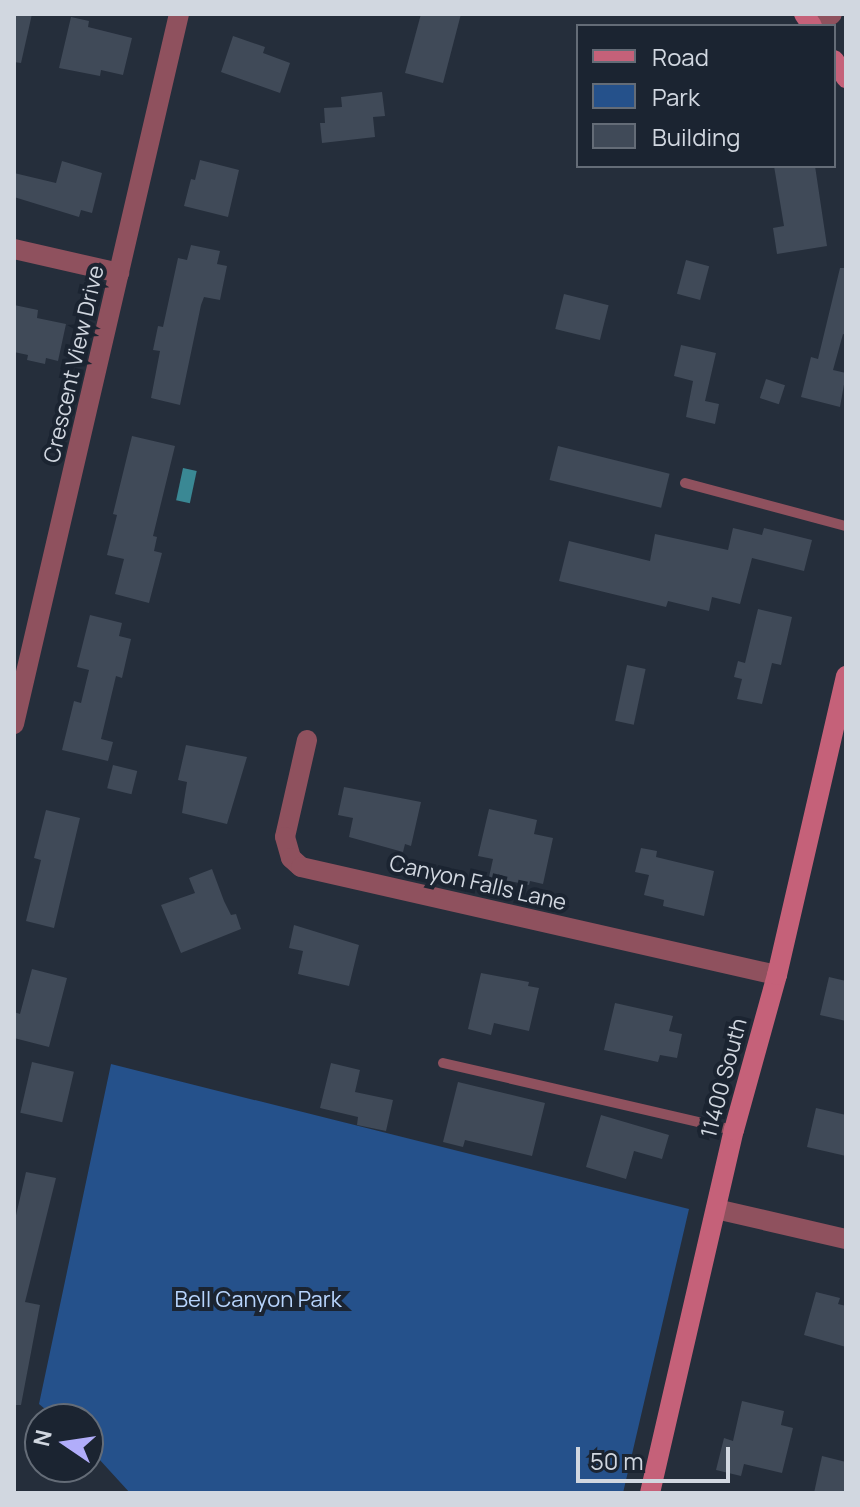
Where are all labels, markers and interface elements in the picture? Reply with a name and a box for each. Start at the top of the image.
legend [576,24,836,168]
text: Road [652,40,709,73]
text: Park [652,80,700,113]
text: Building [652,120,740,153]
street label: Crescent View Drive [38,263,110,465]
street label: Canyon Falls Lane [387,850,569,916]
street label: 11400 South [695,1015,753,1141]
park label: Bell Canyon Park [174,1287,342,1313]
north arrow [24,1403,104,1483]
text: N [26,1427,59,1449]
scale bar [580,1431,734,1481]
text: 50 m [590,1444,644,1477]

